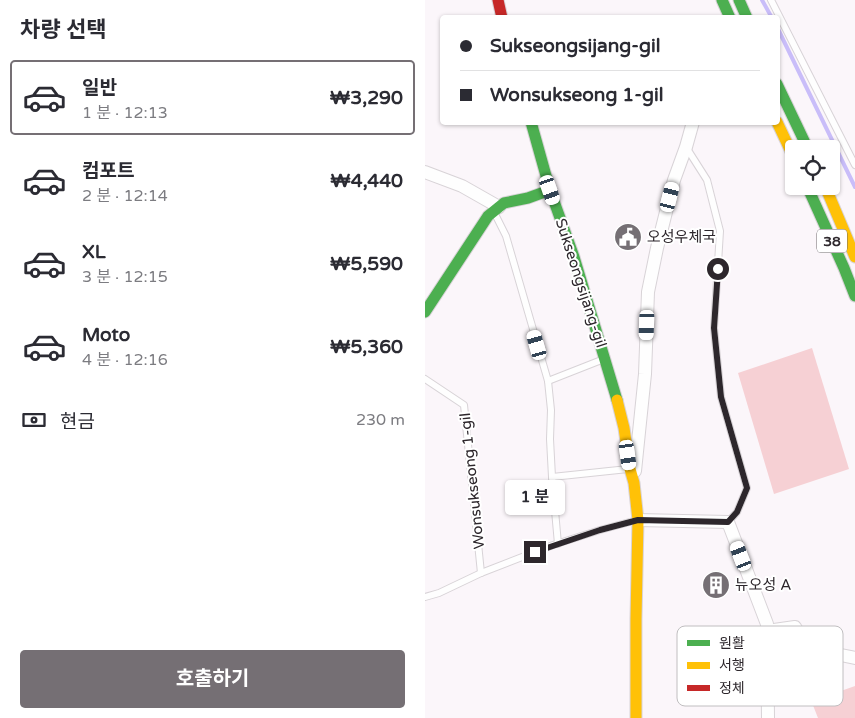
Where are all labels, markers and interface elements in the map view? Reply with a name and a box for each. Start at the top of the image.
text: 차량 선택 [20,17,107,43]
text: Sukseongsijang-gil [490,35,660,57]
icon: car [22,75,67,120]
text: 일반 [82,77,117,99]
text: Wonsukseong 1-gil [490,84,664,106]
text: ₩3,290 [330,87,403,109]
text: 1 분 · 12:13 [82,103,168,123]
map controls [785,140,840,195]
button: locate [785,140,840,195]
icon: car [22,158,67,203]
text: 컴포트 [82,160,134,182]
text: ₩4,440 [330,170,403,192]
car [538,173,561,207]
car [659,181,680,213]
text: 2 분 · 12:14 [82,186,168,206]
street label: Sukseongsijang-gil [552,216,610,350]
public building icon: 오성우체국 [613,222,643,252]
place label: 오성우체국 [647,228,716,246]
road number: 38 [817,230,847,252]
icon: car [22,241,67,286]
text: XL [82,241,106,263]
text: ₩5,590 [330,253,403,275]
route start [707,258,729,280]
text: 3 분 · 12:15 [82,267,168,287]
car [638,310,655,340]
icon: car [22,324,67,369]
text: Moto [82,324,130,346]
car [525,329,548,361]
text: ₩5,360 [330,336,403,358]
text: 4 분 · 12:16 [82,350,168,370]
icon: cash [20,406,48,434]
text: 230 m [356,410,405,430]
text: 현금 [60,411,95,433]
street label: Wonsukseong 1-gil [456,412,488,550]
car [618,439,637,471]
callout: 1 분 [505,480,565,514]
text: 1 분 [521,487,549,507]
car [728,539,753,573]
route end [524,541,546,563]
building icon: 뉴오성 A [701,570,731,600]
place label: 뉴오성 A [735,576,792,594]
legend [677,626,843,706]
text: 원활 [719,635,745,652]
button: 호출하기 [20,650,405,708]
text: 서행 [719,657,745,674]
text: 정체 [719,680,745,697]

